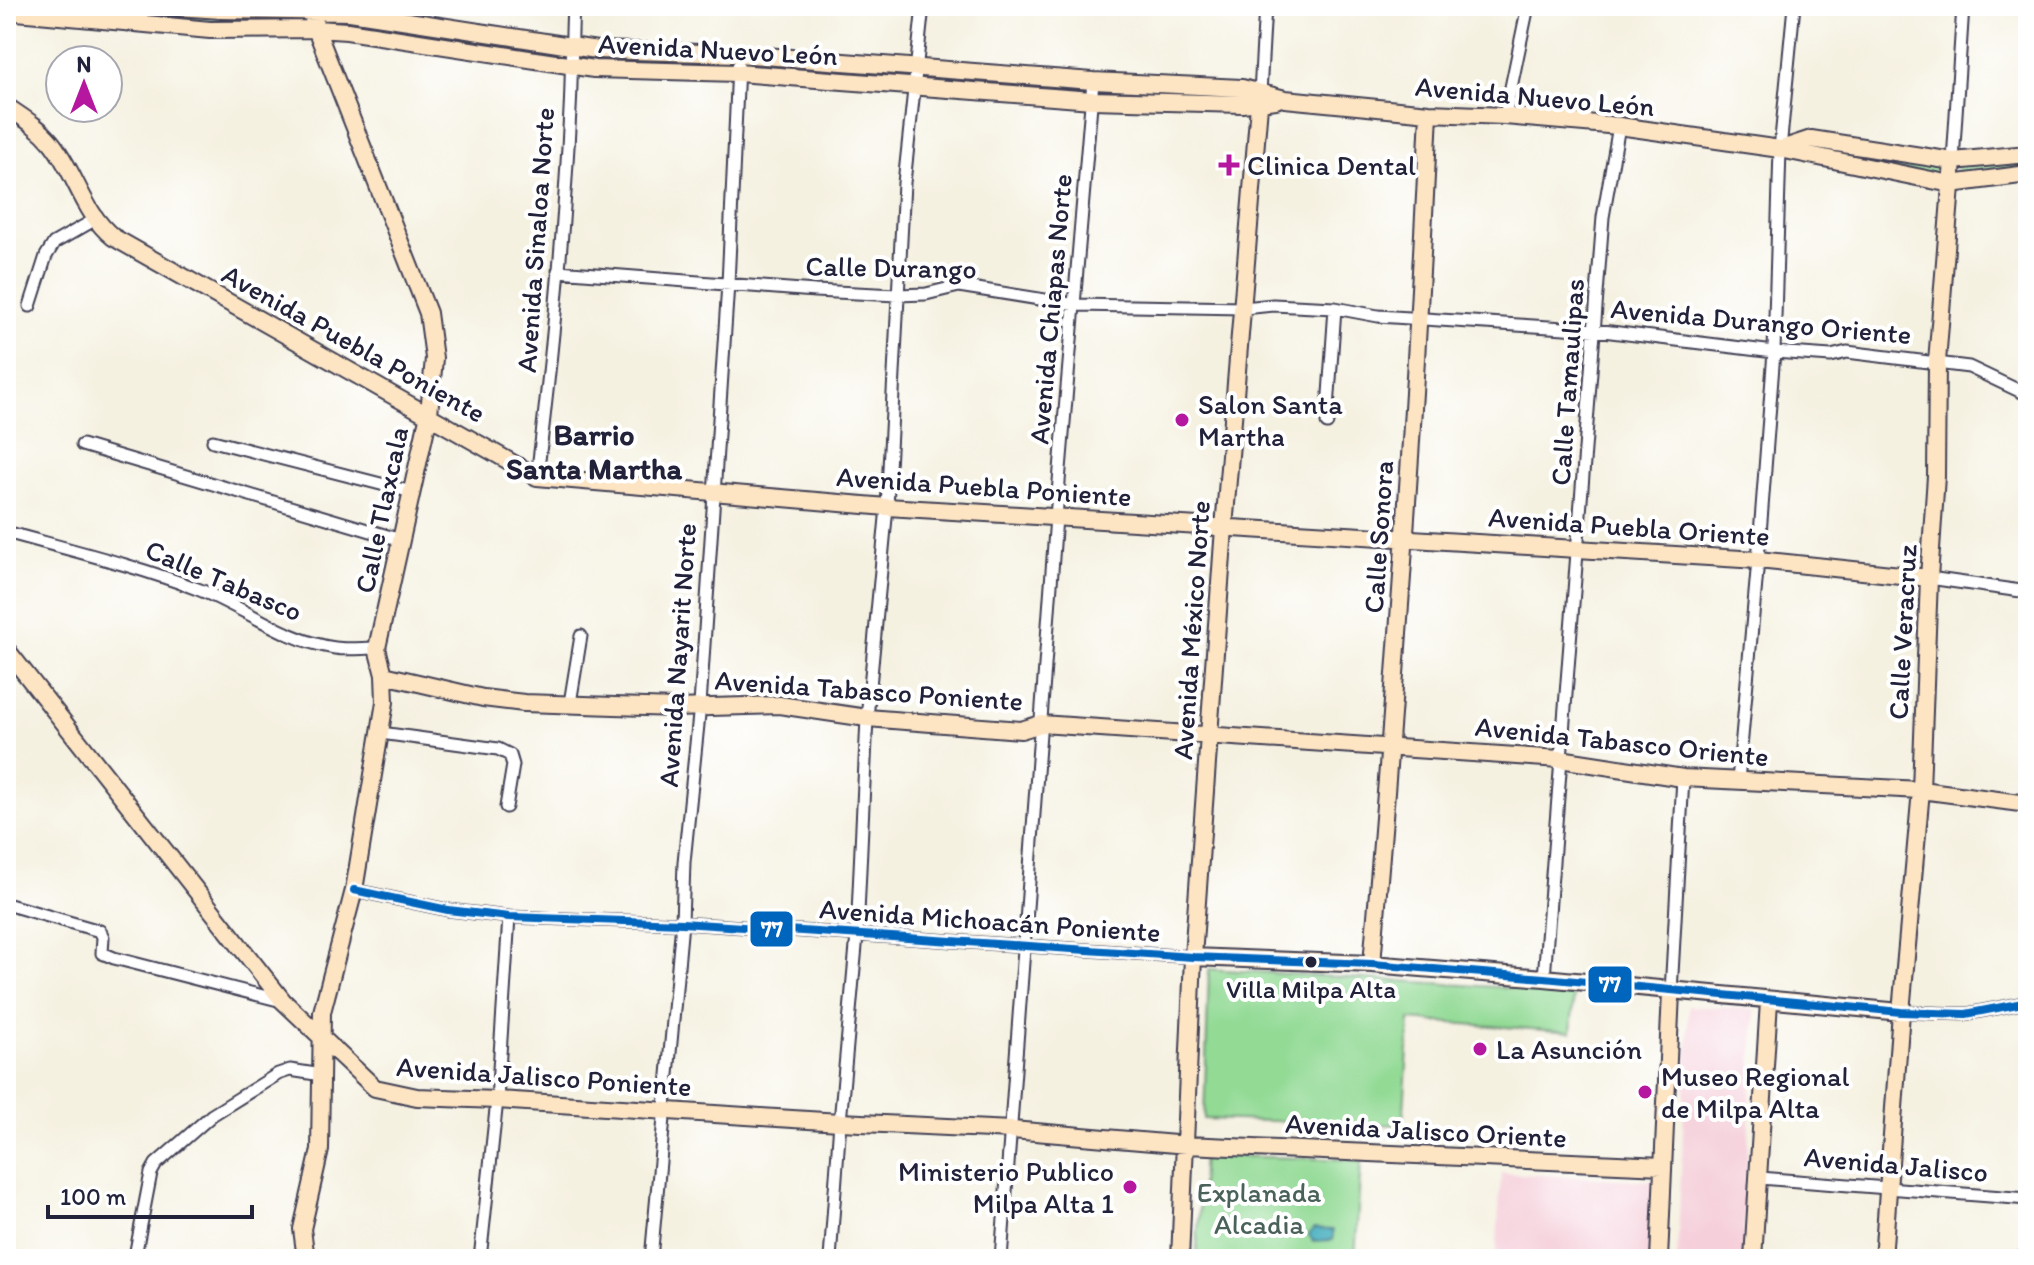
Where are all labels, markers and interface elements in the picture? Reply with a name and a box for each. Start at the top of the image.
street label: Avenida Nuevo León [597,26,839,72]
north arrow [44,44,124,124]
text: N [77,51,91,78]
street label: Avenida Nuevo León [1414,69,1656,123]
street label: Avenida Sinaloa Norte [509,106,561,374]
place label: Clinica Dental [1247,148,1416,182]
marker: Clinica Dental [1218,154,1240,176]
street label: Avenida Chiapas Norte [1021,172,1079,446]
street label: Calle Durango [805,249,977,285]
street label: Avenida Puebla Poniente [216,256,492,430]
street label: Calle Tamaulipas [1543,277,1591,487]
street label: Avenida Durango Oriente [1609,291,1913,351]
place label: Salon Santa Martha [1198,387,1343,453]
marker: Salon Santa Martha [1173,411,1191,429]
district label: Barrio Santa Martha [506,416,682,487]
street label: Calle Tlaxcala [347,424,415,596]
street label: Avenida Puebla Poniente [835,459,1133,513]
street label: Calle Sonora [1356,459,1400,615]
street label: Avenida México Norte [1165,499,1217,761]
street label: Avenida Puebla Oriente [1487,499,1771,553]
street label: Avenida Nayarit Norte [651,522,703,788]
street label: Calle Tabasco [141,532,307,628]
street label: Calle Veracruz [1880,543,1924,721]
street label: Avenida Tabasco Poniente [714,662,1024,718]
street label: Avenida Tabasco Oriente [1474,709,1770,773]
street label: Avenida Michoacán Poniente [818,891,1162,949]
line badge: 77 [749,910,794,948]
text: 77 [760,916,783,943]
marker: Villa Milpa Alta [1303,954,1319,970]
line badge: 77 [1587,965,1633,1004]
text: 77 [1598,971,1621,998]
place label: Villa Milpa Alta [1226,973,1396,1005]
place label: La Asunción [1496,1032,1642,1066]
marker: La Asunción [1471,1040,1489,1058]
street label: Avenida Jalisco Poniente [395,1049,693,1103]
place label: Museo Regional de Milpa Alta [1661,1059,1850,1125]
marker: Museo Regional de Milpa Alta [1636,1083,1654,1101]
street label: Avenida Jalisco Oriente [1284,1106,1568,1154]
street label: Avenida Jalisco [1803,1139,1989,1189]
place label: Ministerio Publico Milpa Alta 1 [898,1154,1114,1220]
scale bar [48,1169,252,1219]
park label: Explanada Alcadia [1197,1175,1322,1241]
marker: Ministerio Publico Milpa Alta 1 [1121,1178,1139,1196]
text: 100 m [60,1182,126,1211]

